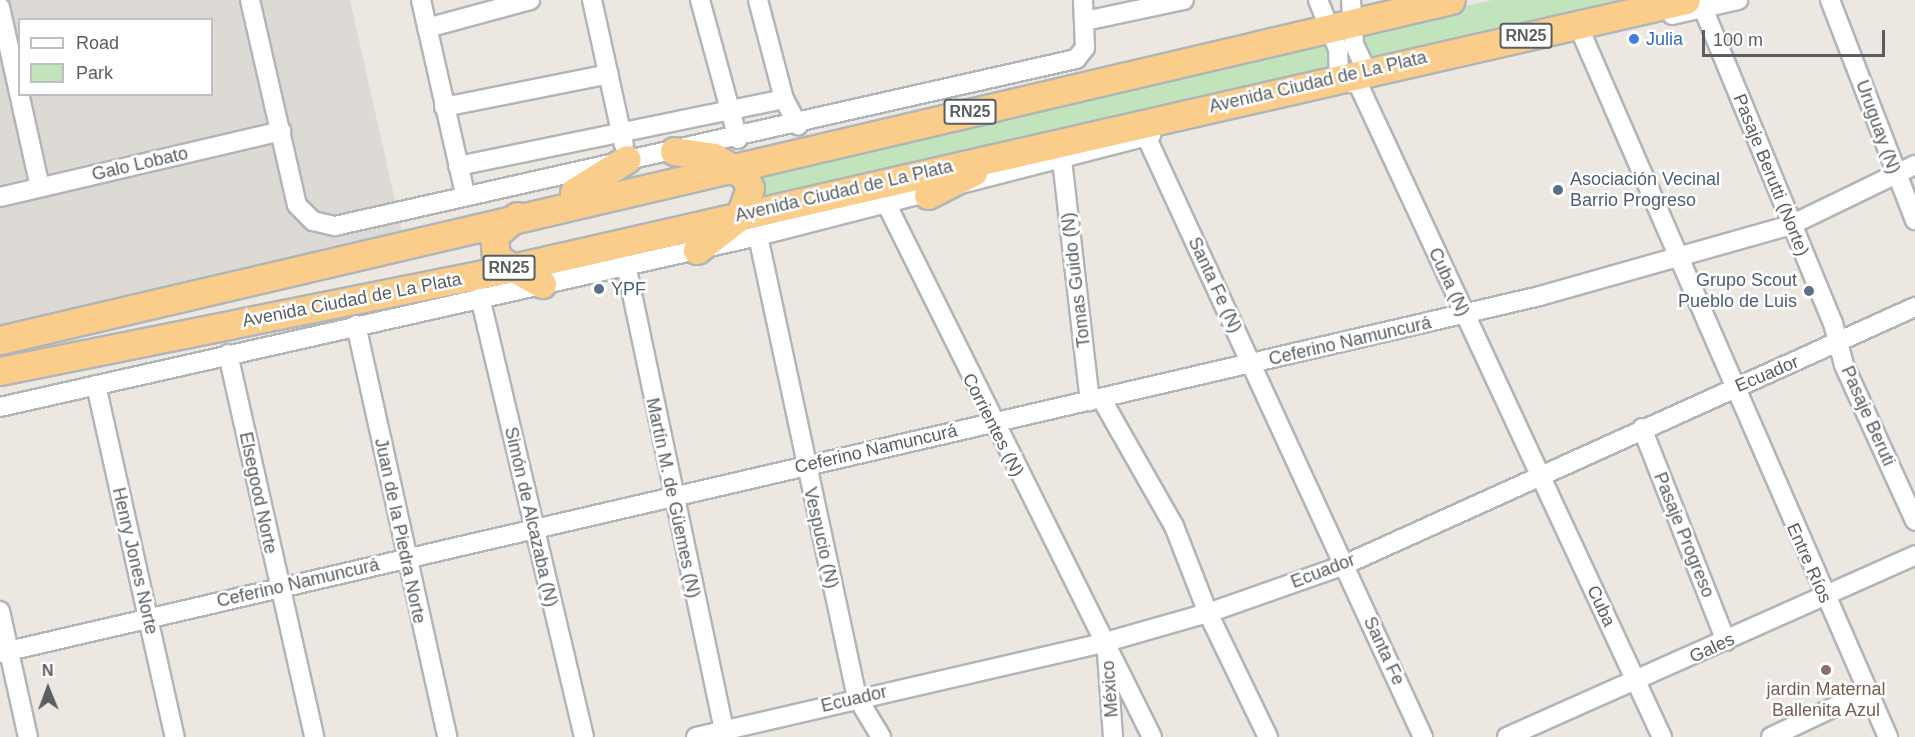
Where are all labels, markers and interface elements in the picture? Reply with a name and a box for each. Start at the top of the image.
legend [18,18,213,96]
scale bar [1705,18,1888,56]
road number: RN25 [1499,23,1553,49]
place label: Julia [1646,28,1683,50]
text: 100 m [1713,30,1763,50]
marker: Julia [1627,32,1641,46]
text: Road [76,33,119,53]
street label: Avenida Ciudad de La Plata [1207,46,1429,118]
text: Park [76,63,113,83]
street label: Uruguay (N) [1851,77,1905,177]
street label: Pasaje Berutti (Norte) [1729,91,1813,259]
road number: RN25 [943,99,997,125]
street label: Galo Lobato [90,142,190,186]
street label: Avenida Ciudad de La Plata [733,155,955,227]
place label: Asociación Vecinal Barrio Progreso [1570,169,1720,212]
marker: Asociación Vecinal Barrio Progreso [1551,183,1565,197]
street label: Tomas Guido (N) [1057,211,1095,349]
street label: Santa Fe (N) [1183,234,1247,336]
street label: Cuba (N) [1424,244,1474,320]
road number: RN25 [482,255,536,281]
street label: Avenida Ciudad de La Plata [241,268,463,332]
place label: Grupo Scout Pueblo de Luis [1678,270,1797,312]
place label: YPF [611,278,646,300]
marker: YPF [592,282,606,296]
marker: Grupo Scout Pueblo de Luis [1802,284,1816,298]
street label: Ceferino Namuncurá [1267,312,1433,370]
street label: Ecuador [1732,351,1802,397]
street label: Pasaje Beruti [1836,363,1900,469]
street label: Corrientes (N) [958,370,1028,480]
street label: Martín M. de Güemes (N) [641,396,705,600]
street label: Ceferino Namuncurá [793,420,959,478]
street label: Simón de Alcazaba (N) [500,424,562,610]
street label: Elsegood Norte [235,430,281,556]
street label: Juan de la Piedra Norte [370,436,430,626]
street label: Pasaje Progreso [1649,469,1719,601]
street label: Henry Jones Norte [108,485,162,637]
street label: Vespucio (N) [799,485,843,591]
street label: Entre Ríos [1782,520,1836,606]
street label: Ecuador [1288,549,1358,593]
street label: Ceferino Namuncurá [215,554,381,612]
street label: Cuba [1582,582,1620,630]
street label: Santa Fe [1359,613,1409,689]
street label: Gales [1686,628,1738,668]
north arrow [18,659,78,719]
street label: México [1097,660,1123,718]
text: N [42,662,54,679]
marker: jardin Maternal Ballenita Azul [1819,663,1833,677]
place label: jardin Maternal Ballenita Azul [1766,679,1886,722]
street label: Ecuador [819,681,889,717]

